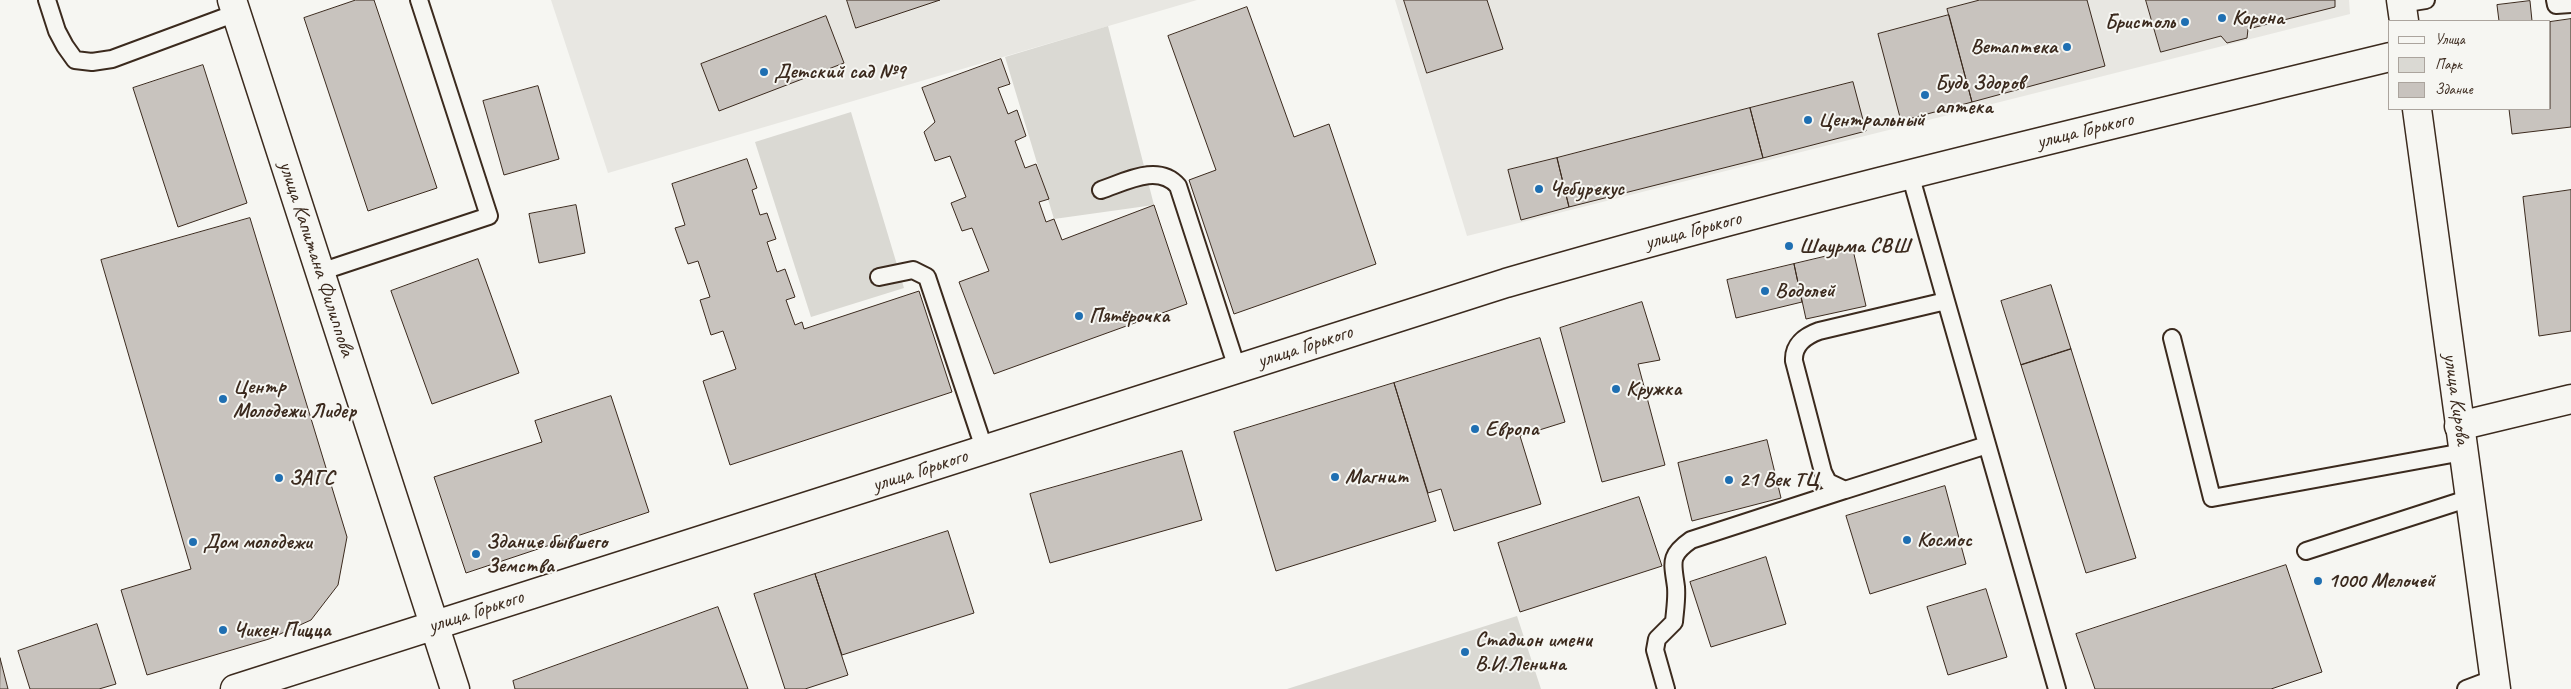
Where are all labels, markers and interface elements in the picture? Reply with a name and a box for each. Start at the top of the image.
place label: Корона [2232,5,2284,31]
place label: Бристоль [2105,9,2175,35]
marker: Корона [2216,12,2228,24]
marker: Бристоль [2179,16,2191,28]
legend [2388,20,2551,110]
text: Улица [2435,30,2465,49]
place label: Ветаптека [1971,34,2057,60]
marker: Ветаптека [2061,41,2073,53]
text: Парк [2435,55,2462,74]
place label: Детский сад №9 [774,59,905,85]
marker: Детский сад №9 [758,66,770,78]
place label: Будь Здоров аптека [1935,70,2025,120]
text: Здание [2435,80,2473,99]
marker: Будь Здоров аптека [1919,89,1931,101]
place label: Центральный [1818,107,1925,133]
street label: улица Горького [2034,107,2136,155]
marker: Центральный [1802,114,1814,126]
street label: улица Капитана Филиппова [272,158,360,360]
place label: Чебурекус [1549,176,1624,202]
marker: Чебурекус [1533,183,1545,195]
street label: улица Горького [1642,206,1744,256]
place label: Шаурма СВШ [1799,233,1910,259]
marker: Шаурма СВШ [1783,240,1795,252]
place label: Водолей [1775,278,1835,304]
marker: Водолей [1759,285,1771,297]
place label: Пятёрочка [1089,303,1169,329]
marker: Пятёрочка [1073,310,1085,322]
street label: улица Горького [1254,320,1356,374]
street label: улица Кирова [2437,351,2475,447]
place label: Центр Молодежи Лидер [233,374,356,424]
place label: Кружка [1626,376,1682,402]
marker: Кружка [1610,383,1622,395]
marker: Центр Молодежи Лидер [217,393,229,405]
place label: Европа [1485,416,1539,442]
marker: Европа [1469,423,1481,435]
street label: улица Горького [869,444,971,498]
place label: Магнит [1345,464,1408,490]
place label: ЗАГС [289,465,334,491]
place label: 21 Век ТЦ [1739,467,1819,493]
marker: Магнит [1329,471,1341,483]
marker: ЗАГС [273,472,285,484]
marker: 21 Век ТЦ [1723,474,1735,486]
place label: Космос [1917,527,1972,553]
place label: Дом молодежи [203,529,312,555]
place label: Здание бывшего Земства [486,529,607,579]
marker: Космос [1901,534,1913,546]
marker: Дом молодежи [187,536,199,548]
marker: Здание бывшего Земства [470,548,482,560]
place label: 1000 Мелочей [2328,568,2435,594]
marker: 1000 Мелочей [2312,575,2324,587]
street label: улица Горького [425,585,527,639]
place label: Чикен Пицца [233,617,331,643]
marker: Чикен Пицца [217,624,229,636]
place label: Стадион имени В.И.Ленина [1475,627,1592,677]
marker: Стадион имени В.И.Ленина [1459,646,1471,658]

